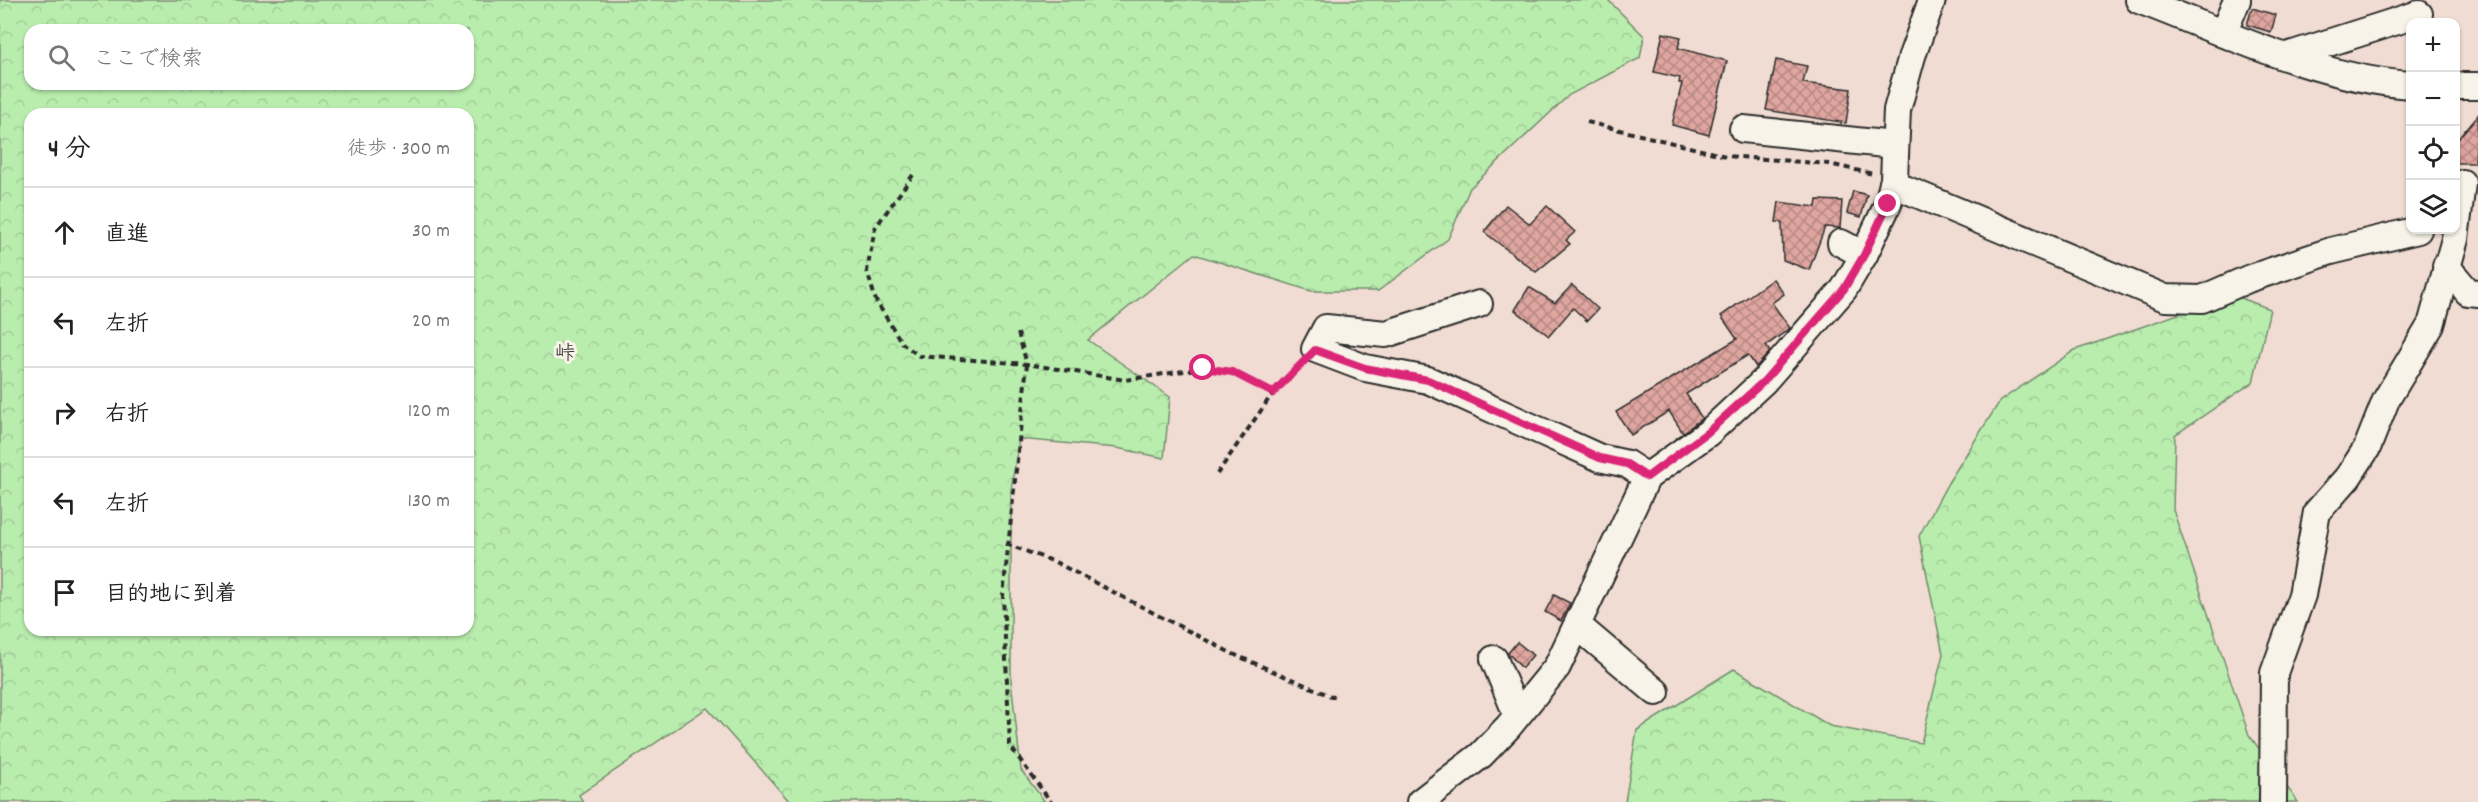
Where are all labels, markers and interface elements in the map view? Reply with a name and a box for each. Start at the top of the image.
map controls [2406,18,2460,234]
button: + [2406,18,2460,72]
search box [24,24,474,90]
icon: search [45,41,78,74]
text: ここで検索 [93,45,203,76]
button: − [2406,72,2460,126]
button: locate [2406,126,2460,180]
text: 4 分 [48,132,91,169]
text: 徒歩 · 300 m [347,136,450,164]
button: layers [2406,180,2460,234]
route end [1874,190,1900,216]
icon: ahead [48,216,81,249]
text: 30 m [412,218,450,246]
text: 直進 [105,220,149,251]
icon: left [48,306,81,339]
text: 20 m [412,308,450,336]
text: 左折 [105,310,149,341]
district label: 峠 [555,340,576,370]
route start [1189,354,1215,380]
icon: right [48,396,81,429]
text: 120 m [408,398,450,426]
text: 右折 [105,400,149,431]
icon: left [48,486,81,519]
text: 130 m [408,488,450,516]
text: 左折 [105,490,149,521]
icon: arrive [48,576,81,609]
text: 目的地に到着 [105,580,237,611]

